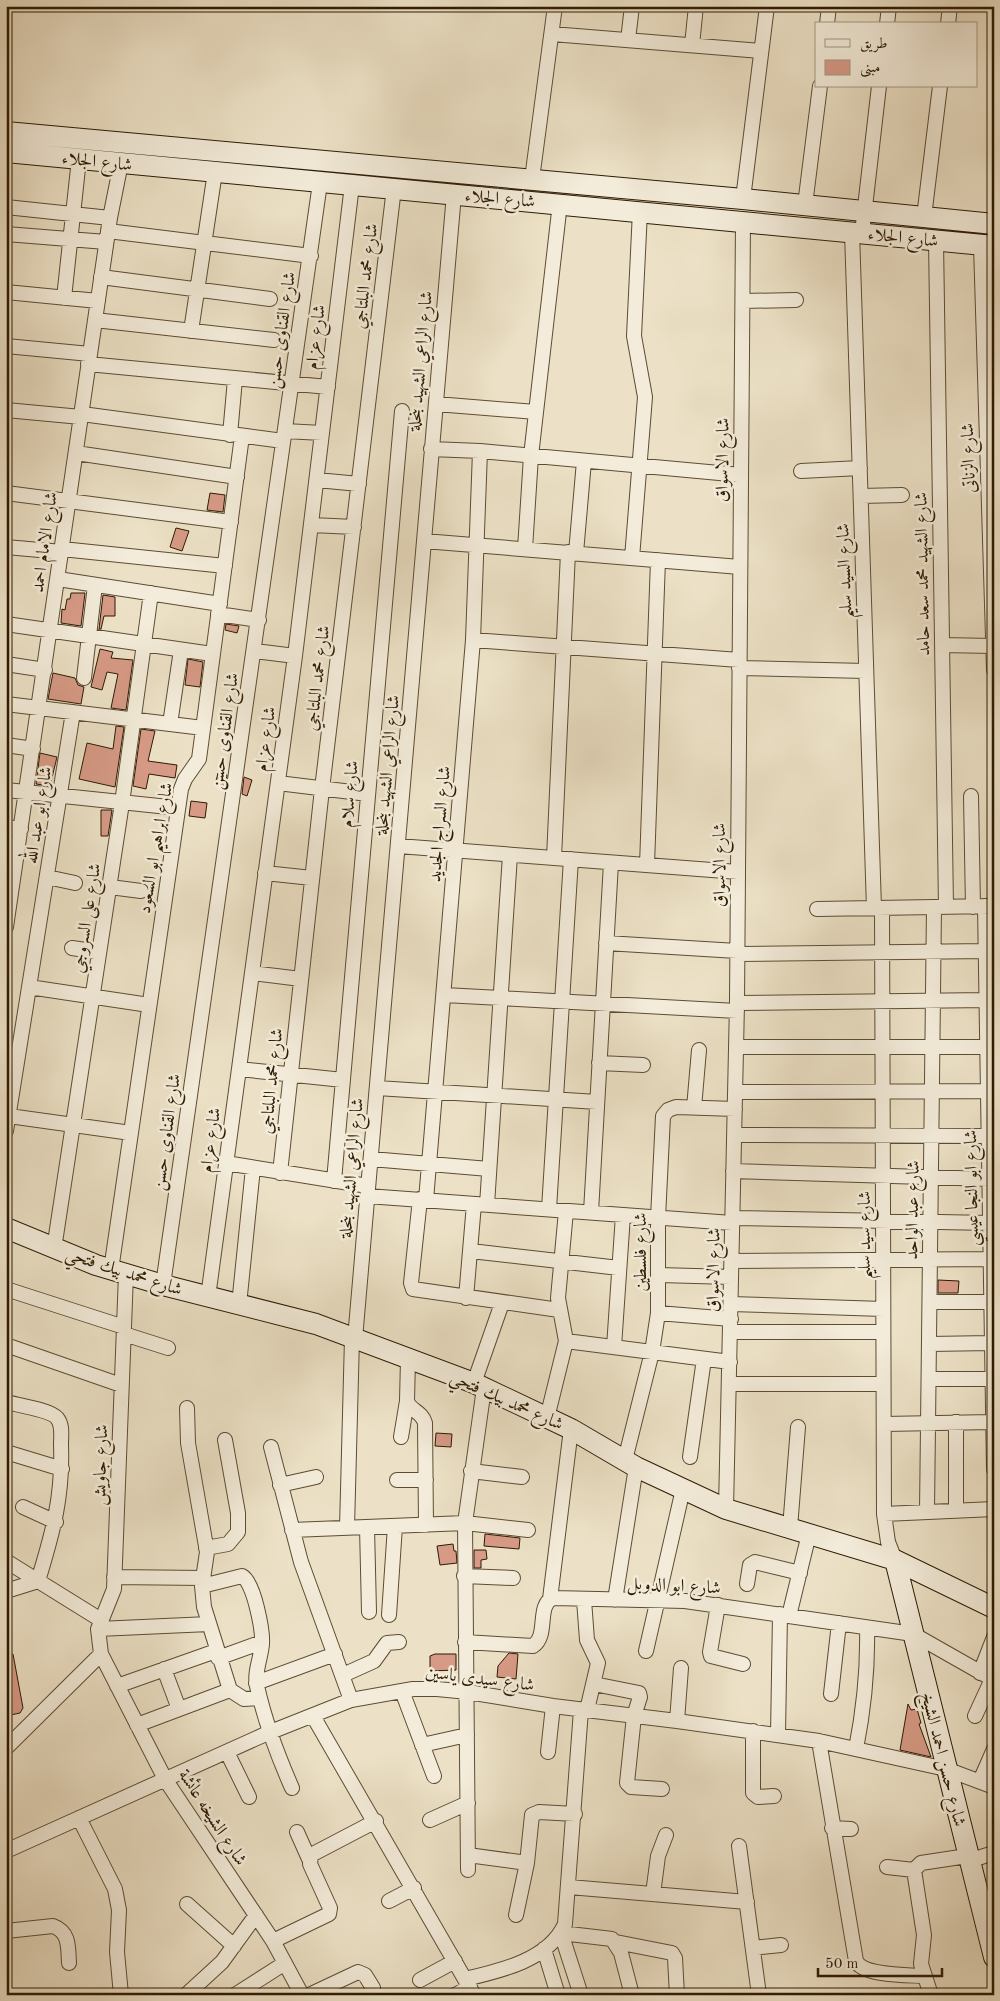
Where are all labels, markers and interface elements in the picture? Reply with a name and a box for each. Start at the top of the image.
legend [815,22,978,88]
text: طريق [860,37,887,53]
text: مبنى [860,61,880,78]
street label: شارع الجلاء [60,149,133,180]
street label: شارع الجلاء [463,187,536,216]
street label: شارع محمد البلتاجي [351,222,386,330]
street label: شارع الجلاء [866,225,939,256]
street label: شارع القناوى حسن [265,271,304,390]
street label: شارع الراعي الشهيد بنحلة [406,290,441,433]
street label: شارع عزام [303,304,335,371]
street label: شارع الاسواق [713,418,738,502]
street label: شارع الزناتى [959,422,984,493]
street label: شارع الامام احمد [29,491,67,595]
street label: شارع الشهيد محمد سعد حامد [913,492,938,656]
street label: شارع السيد سليم [834,523,864,619]
street label: شارع محمد البلتاجي [303,624,338,732]
street label: شارع القناوى حسن [208,672,247,791]
street label: شارع الراعي الشهيد بنحلة [373,694,408,837]
street label: شارع عزام [253,705,285,774]
street label: شارع سلام [338,760,368,829]
street label: شارع ابو عبد الله [16,764,61,866]
street label: شارع السراج الجديد [426,765,460,883]
street label: شارع ابراهيم ابو السعود [136,781,184,916]
street label: شارع الاسواق [711,823,734,907]
street label: شارع على السروجي [69,862,109,975]
street label: شارع محمد البلتاجي [257,1027,291,1135]
street label: شارع القناوى حسن [150,1073,189,1192]
street label: شارع الراعي الشهيد بنحلة [337,1097,372,1240]
street label: شارع عزام [198,1106,230,1175]
street label: شارع ابو النجا عيسي [962,1129,989,1246]
street label: شارع عبد الواحد [903,1160,928,1260]
street label: شارع سيد سليم [856,1191,882,1279]
street label: شارع فلسطين [632,1213,655,1291]
street label: شارع الاسواق [704,1228,729,1312]
street label: شارع محمد بيك فتحي [61,1245,184,1306]
street label: شارع محمد بيك فتحي [445,1368,566,1440]
street label: شارع جاويش [91,1424,116,1506]
street label: شارع ابو الدوبل [626,1575,721,1602]
street label: شارع سيدى ياسين [424,1663,535,1700]
street label: شارع حسن احمد الشيخ [912,1690,968,1830]
street label: شارع الشيخه عائشة [170,1765,251,1871]
scale bar [818,1946,941,1978]
text: 50 m [825,1957,859,1972]

